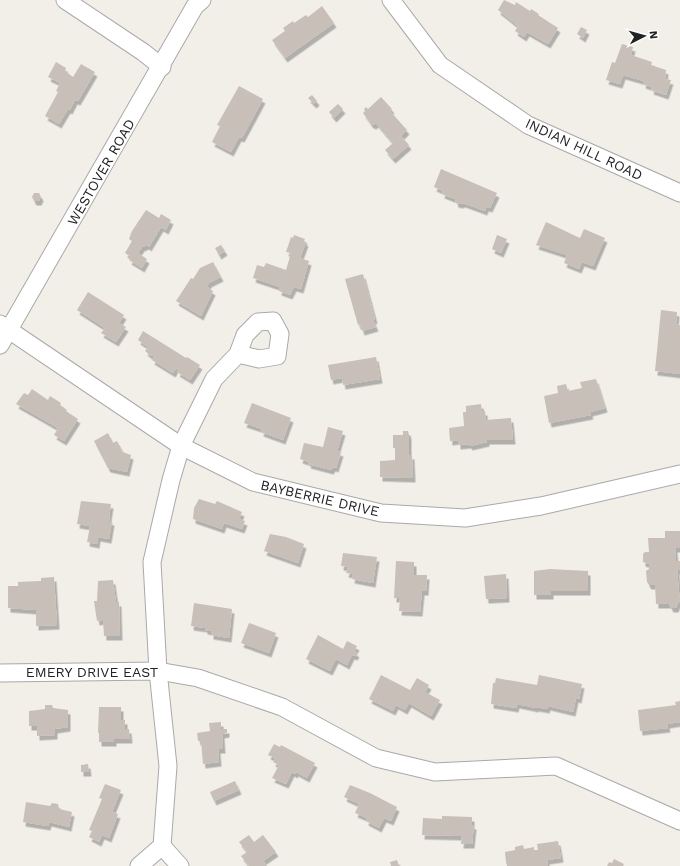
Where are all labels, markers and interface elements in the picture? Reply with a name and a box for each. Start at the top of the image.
north arrow [624,16,664,56]
text: N [647,30,660,40]
street label: INDIAN HILL ROAD [523,115,645,183]
street label: WESTOVER ROAD [64,116,138,228]
street label: BAYBERRIE DRIVE [259,477,381,519]
street label: EMERY DRIVE EAST [26,664,159,680]

